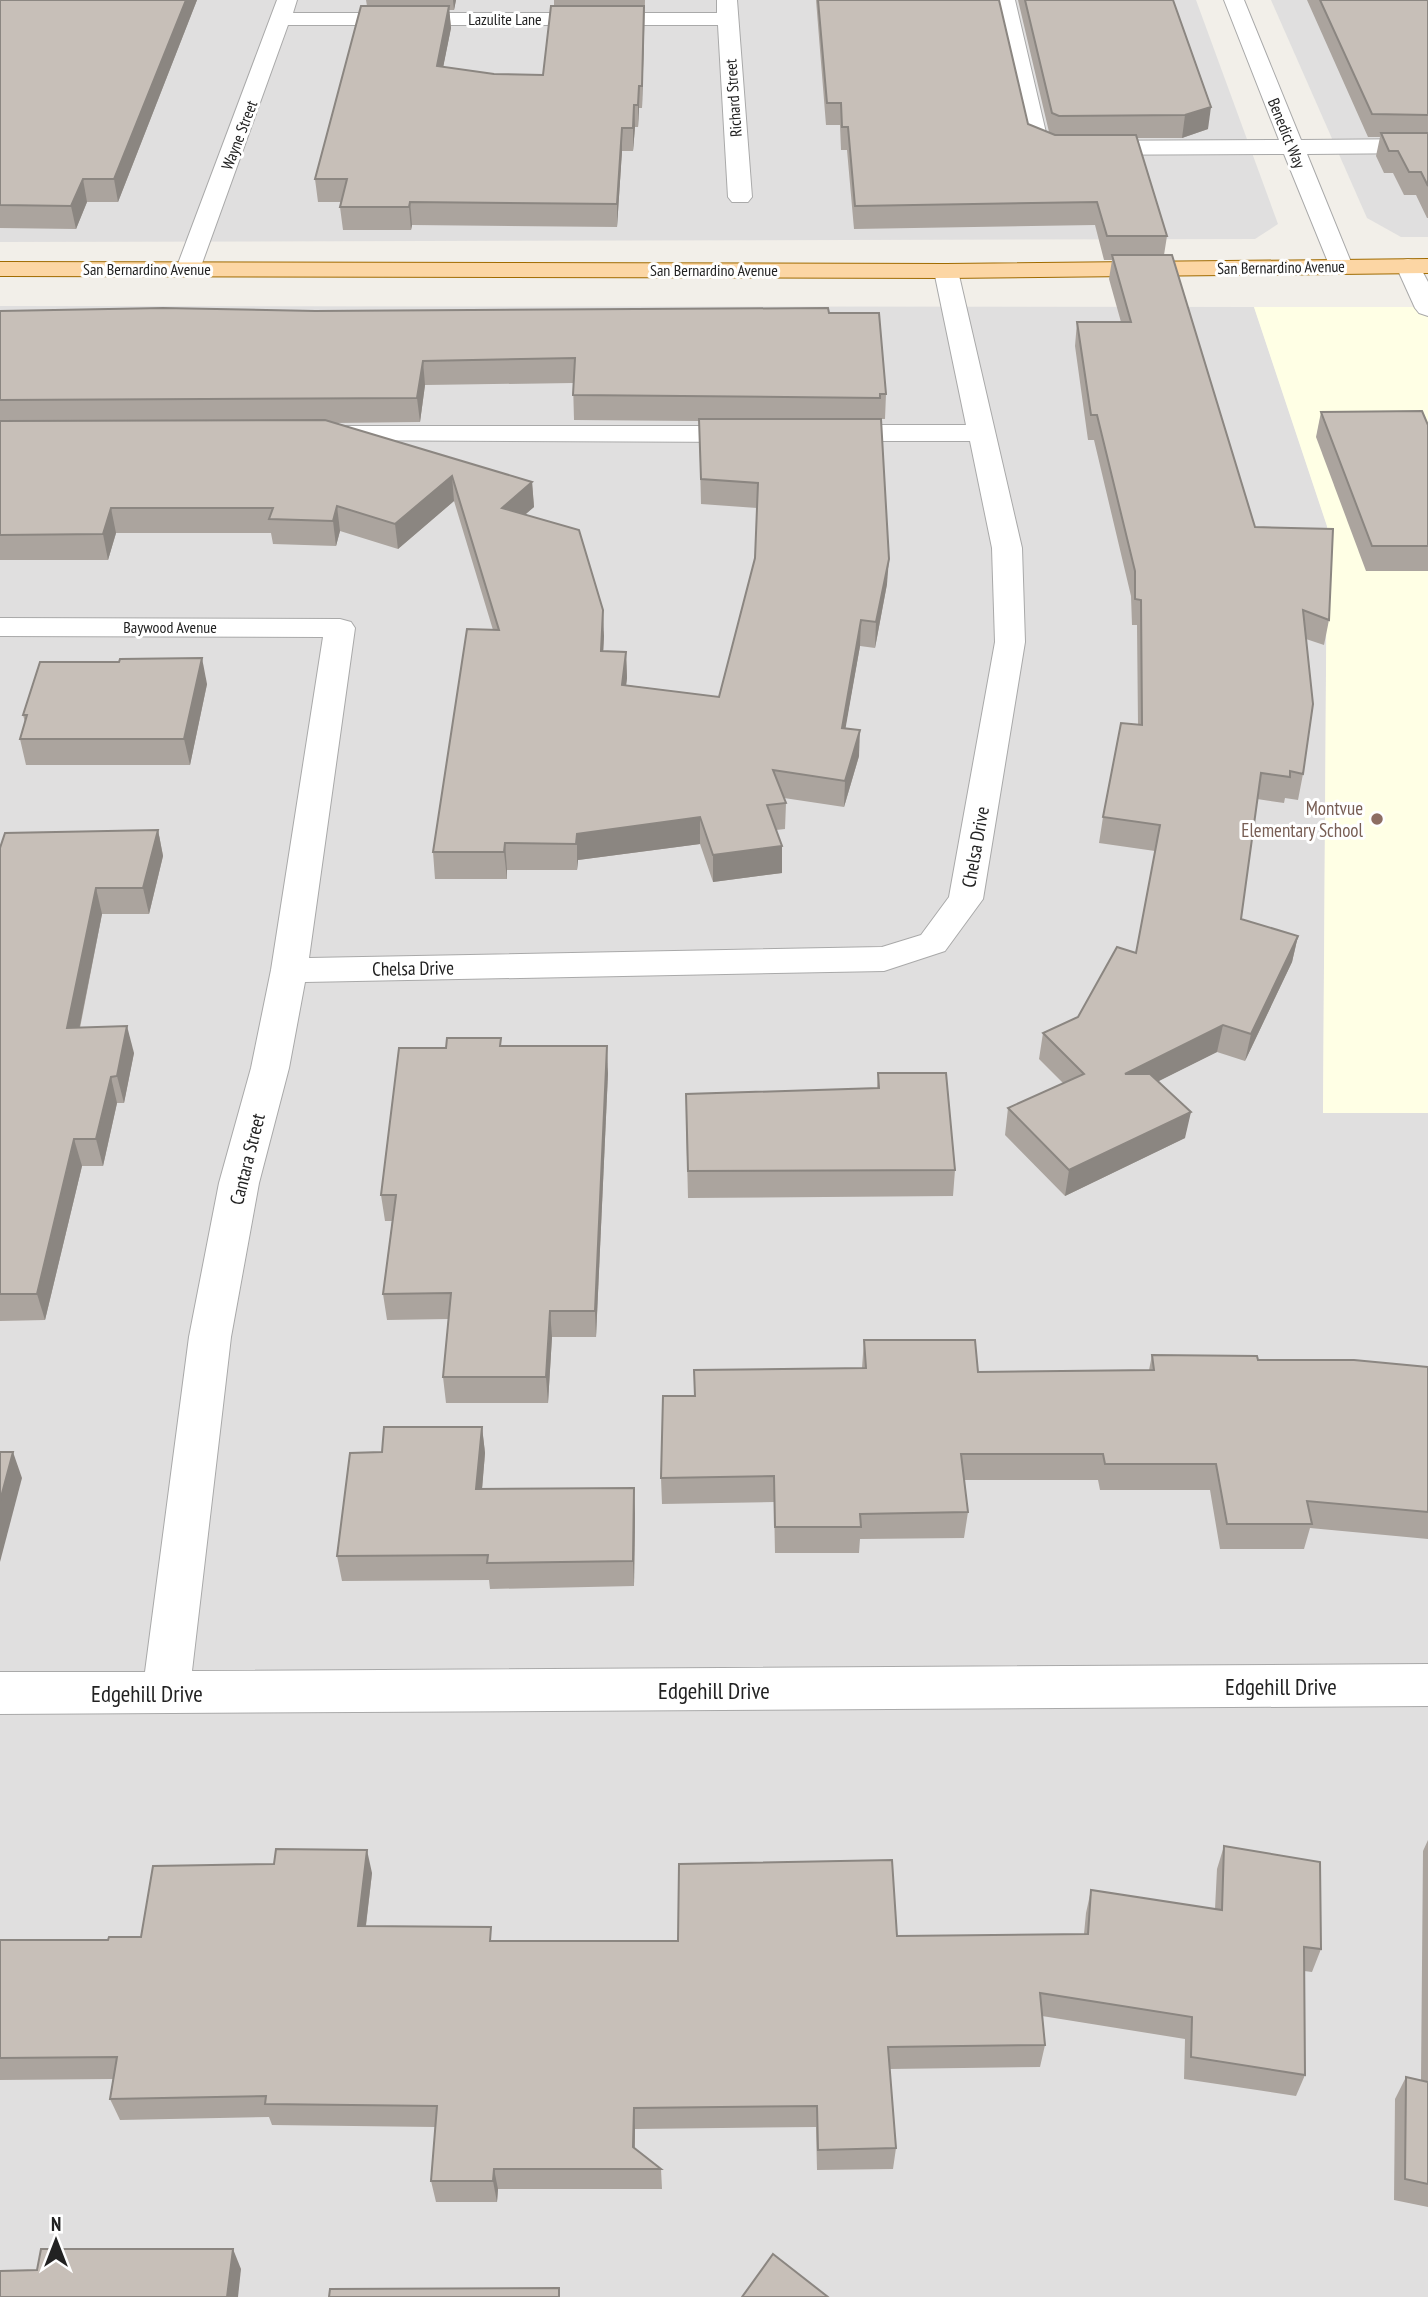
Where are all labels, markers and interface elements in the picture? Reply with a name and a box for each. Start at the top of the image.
street label: Lazulite Lane [468,9,542,29]
street label: Richard Street [720,58,746,138]
street label: Benedict Way [1264,95,1310,171]
street label: Wayne Street [217,97,262,173]
street label: San Bernardino Avenue [1217,256,1345,278]
street label: San Bernardino Avenue [83,259,211,279]
street label: San Bernardino Avenue [650,260,778,280]
street label: Baywood Avenue [123,617,217,637]
place label: Montvue Elementary School [1241,796,1364,842]
street label: Chelsa Drive [956,804,994,889]
marker: Montvue Elementary School [1369,811,1385,827]
street label: Chelsa Drive [372,955,454,981]
street label: Cantara Street [224,1110,270,1207]
street label: Edgehill Drive [1225,1672,1337,1701]
street label: Edgehill Drive [658,1676,770,1705]
street label: Edgehill Drive [91,1679,203,1708]
north arrow [21,2206,91,2276]
text: N [51,2212,61,2236]

